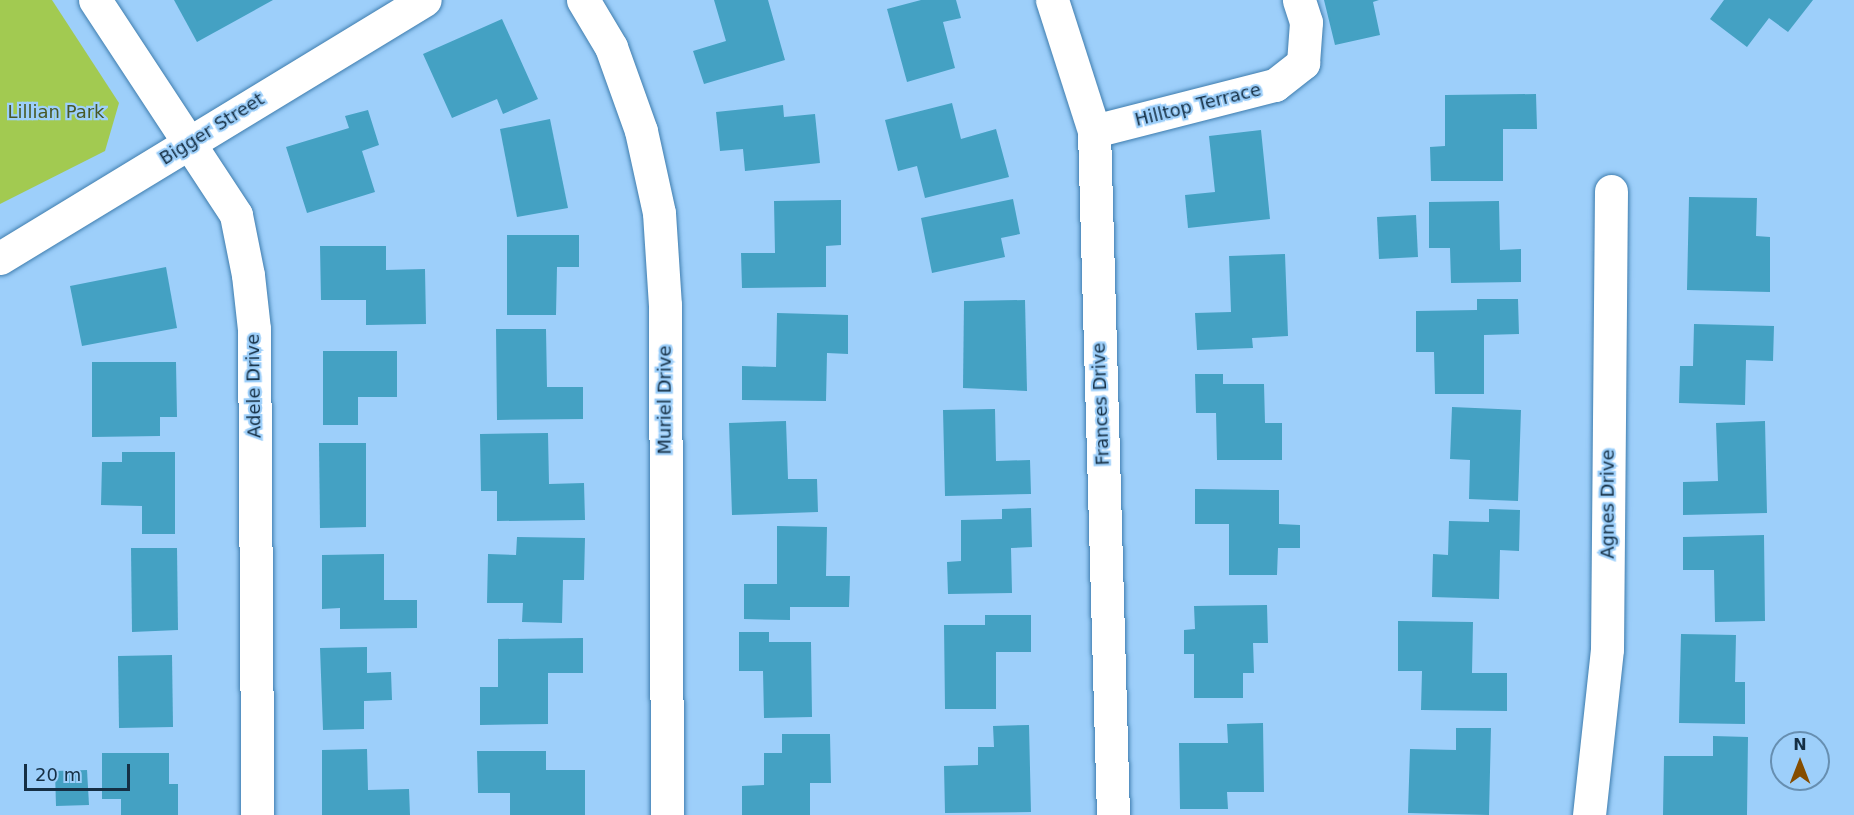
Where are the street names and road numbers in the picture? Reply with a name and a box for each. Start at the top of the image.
street label: Hilltop Terrace [1133,79,1263,131]
street label: Bigger Street [156,88,268,170]
street label: Adele Drive [242,334,266,438]
street label: Frances Drive [1088,342,1114,466]
street label: Muriel Drive [654,345,676,455]
street label: Agnes Drive [1597,449,1619,559]

